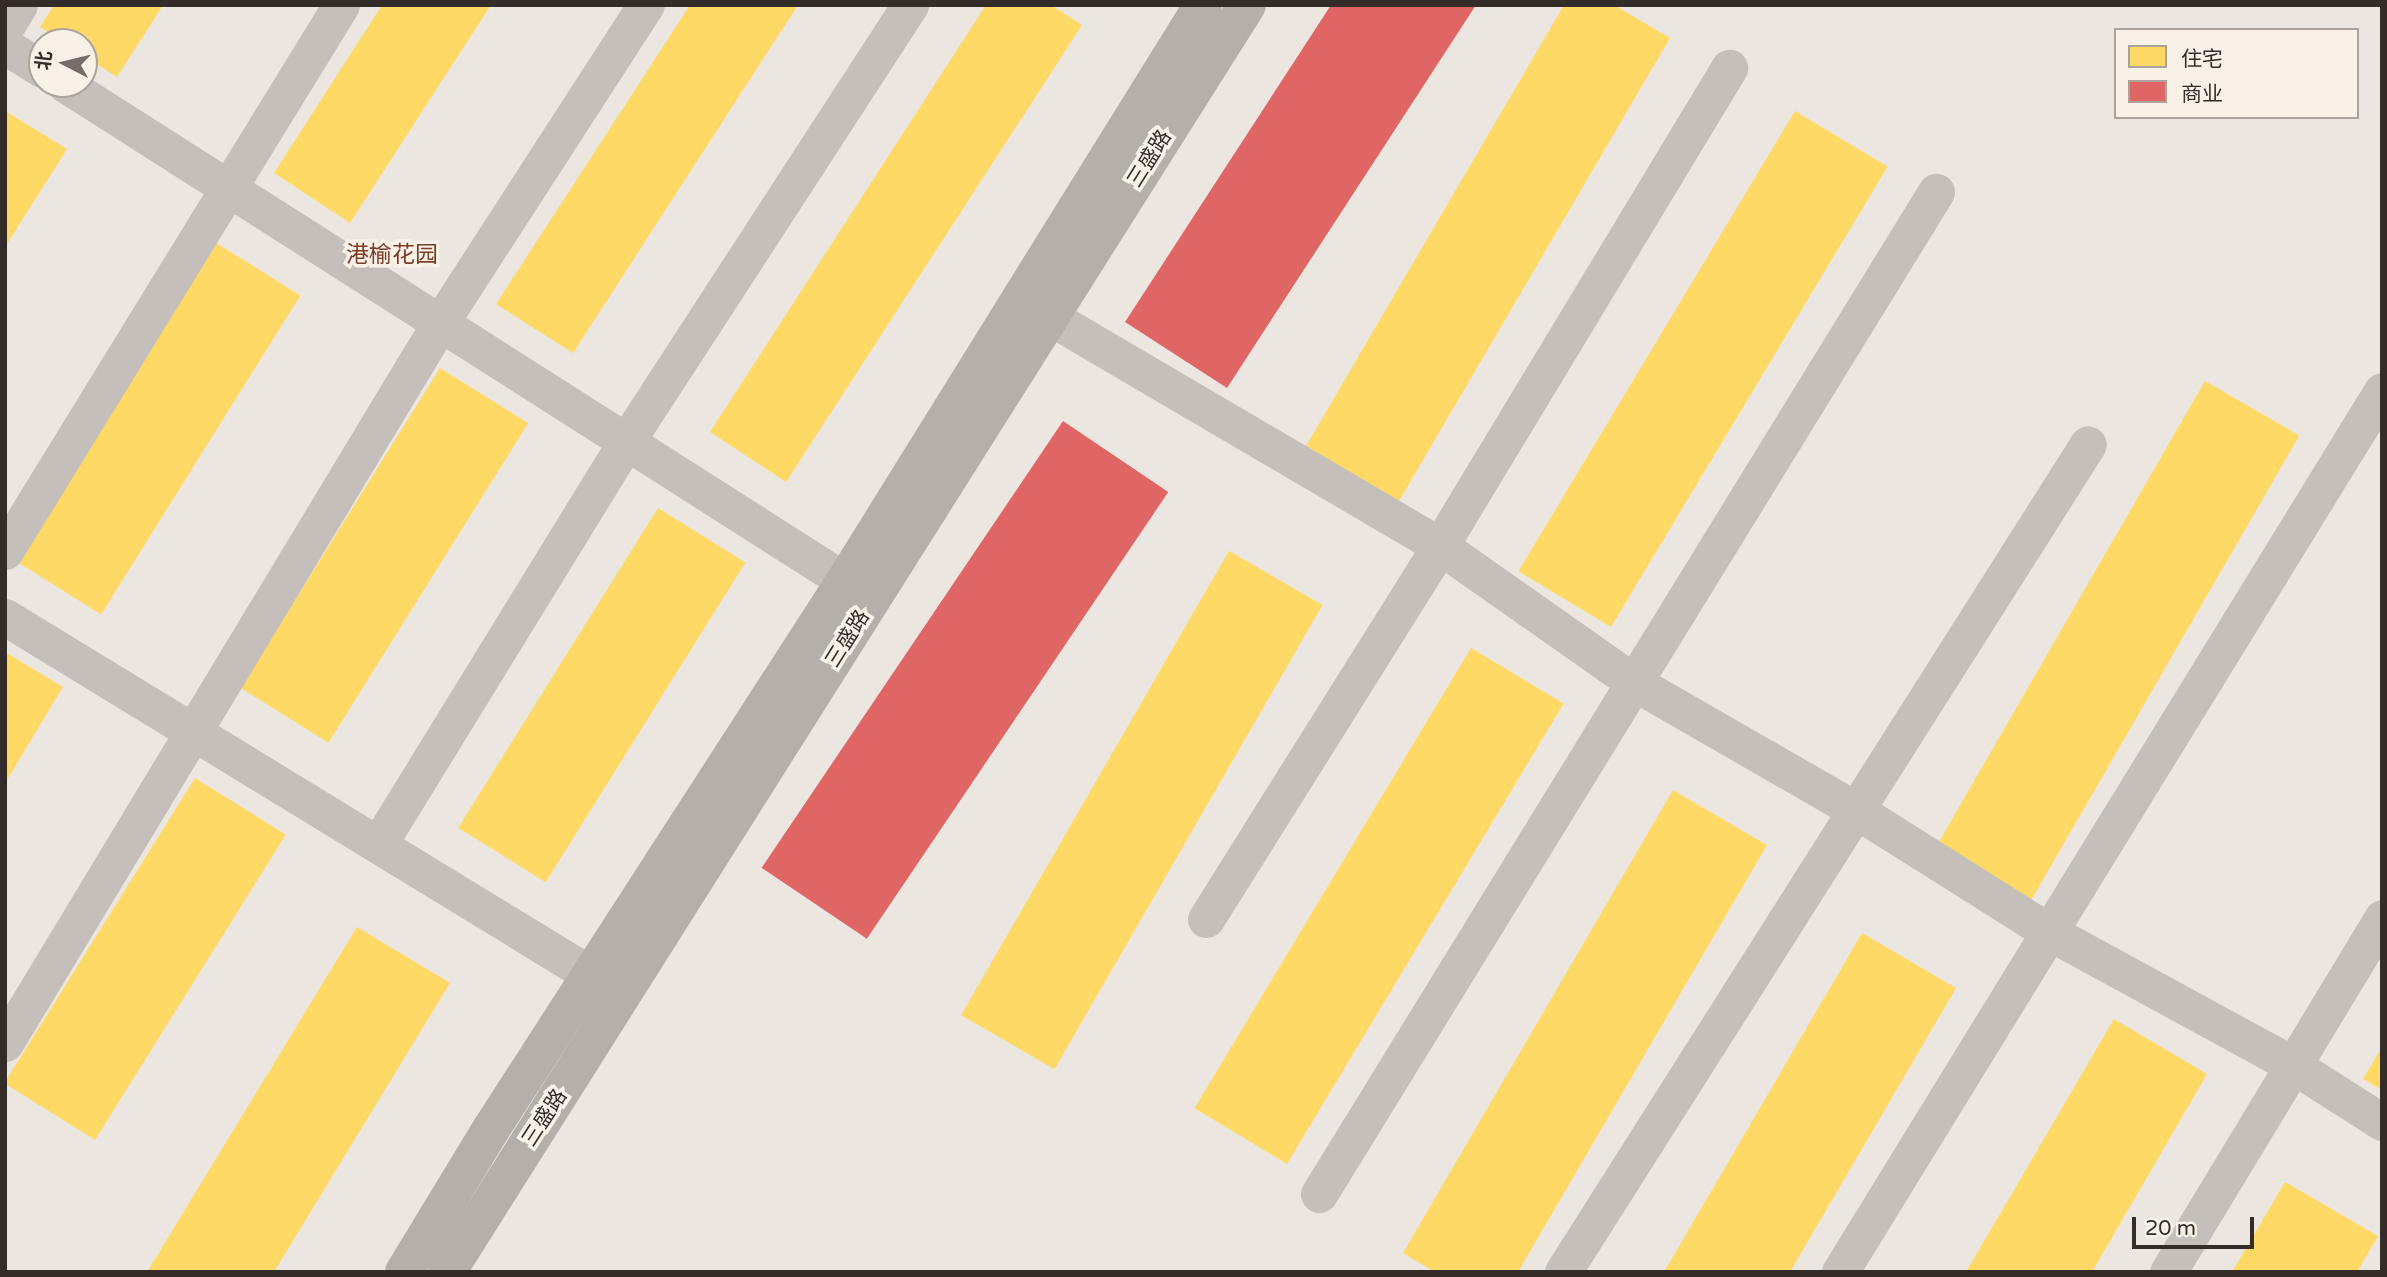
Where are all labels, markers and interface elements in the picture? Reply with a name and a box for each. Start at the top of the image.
north arrow [28,28,98,98]
legend [2114,28,2359,119]
text: 住宅 [2181,47,2223,72]
text: 北 [32,50,56,71]
text: 商业 [2181,82,2223,107]
street label: 三盛路 [1123,126,1177,192]
district label: 港榆花园 [346,241,438,269]
street label: 三盛路 [821,606,875,672]
street label: 三盛路 [517,1085,573,1151]
scale bar [2135,1204,2258,1248]
text: 20 m [2145,1216,2196,1241]

